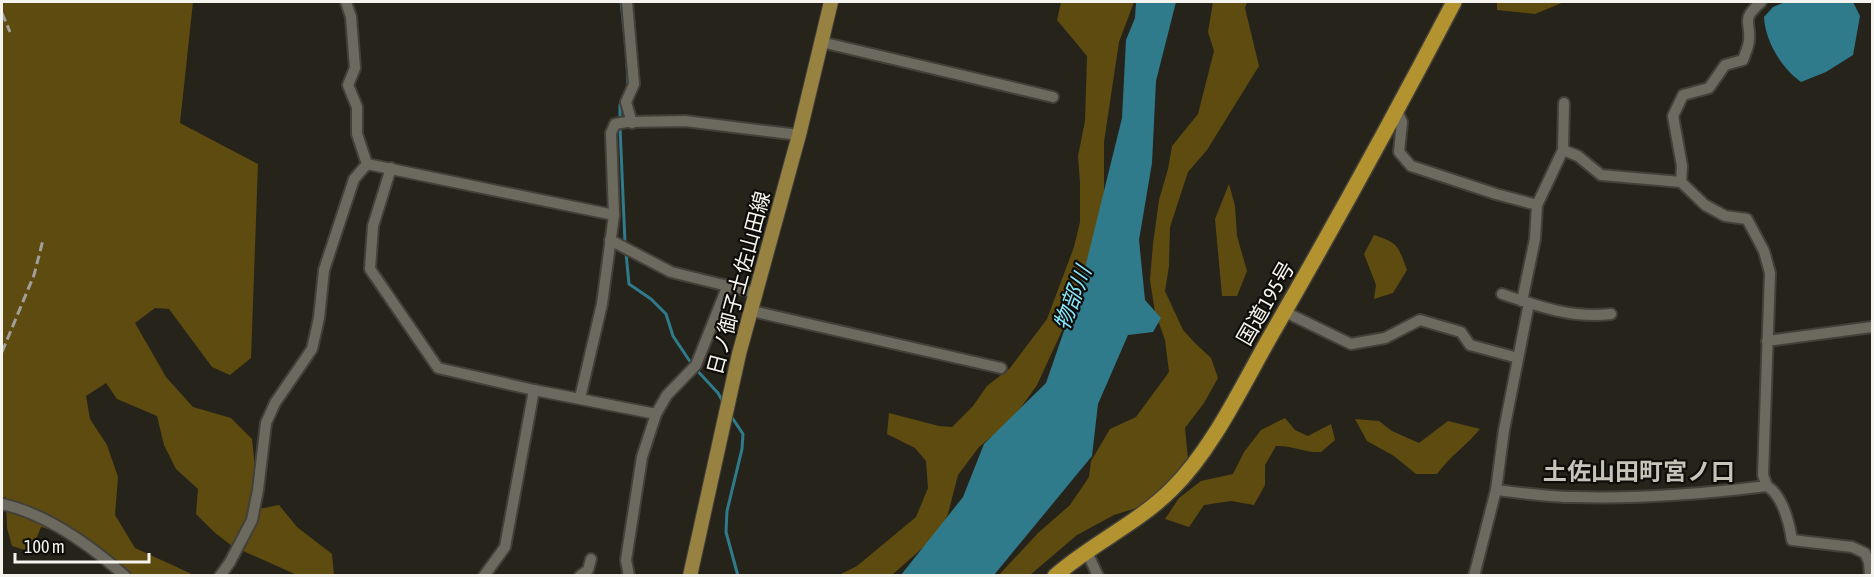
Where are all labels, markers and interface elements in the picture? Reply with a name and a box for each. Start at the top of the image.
street label: 日ノ御子土佐山田線 [702,189,774,377]
street label: 国道195号 [1231,257,1299,349]
water label: 物部川 [1048,261,1097,333]
district label: 土佐山田町宮ノ口 [1543,458,1735,485]
scale bar [15,526,148,564]
text: 100 m [24,536,65,557]

